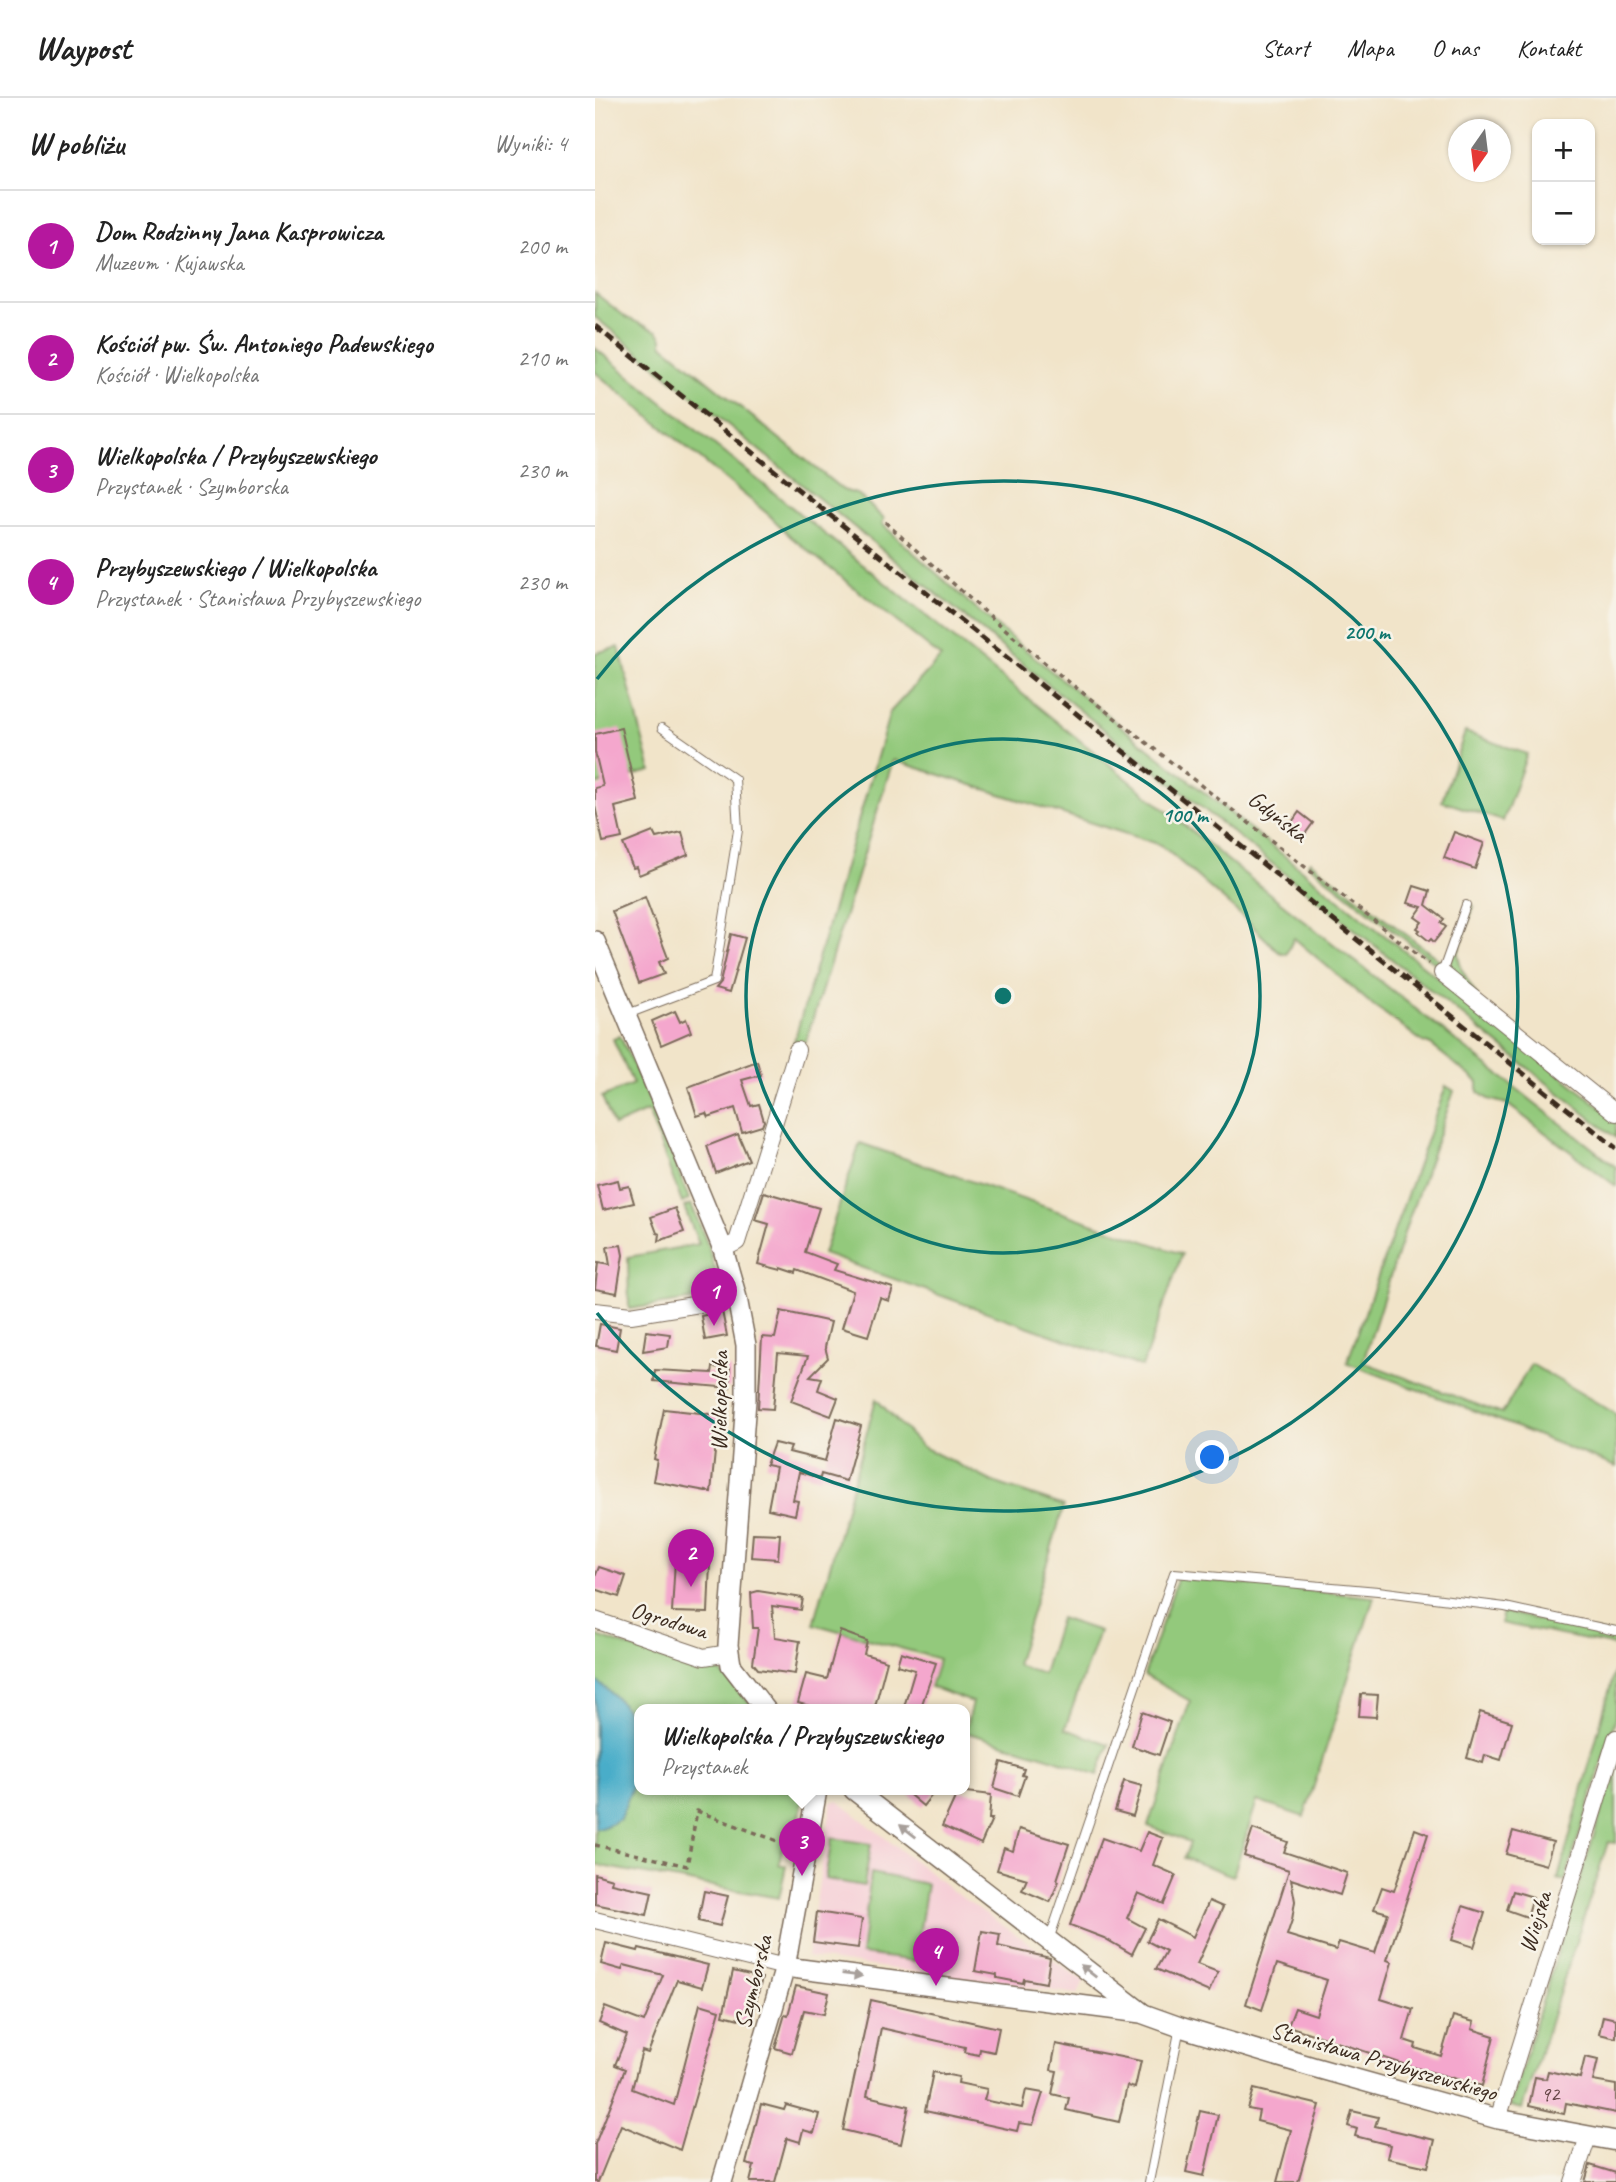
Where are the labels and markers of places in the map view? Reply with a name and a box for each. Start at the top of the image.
centre of rings [991,984,1015,1008]
pin: 1 [691,1268,737,1326]
pin: 2 [668,1529,714,1587]
pin: 3 [779,1818,825,1876]
pin: 4 [913,1928,959,1986]

